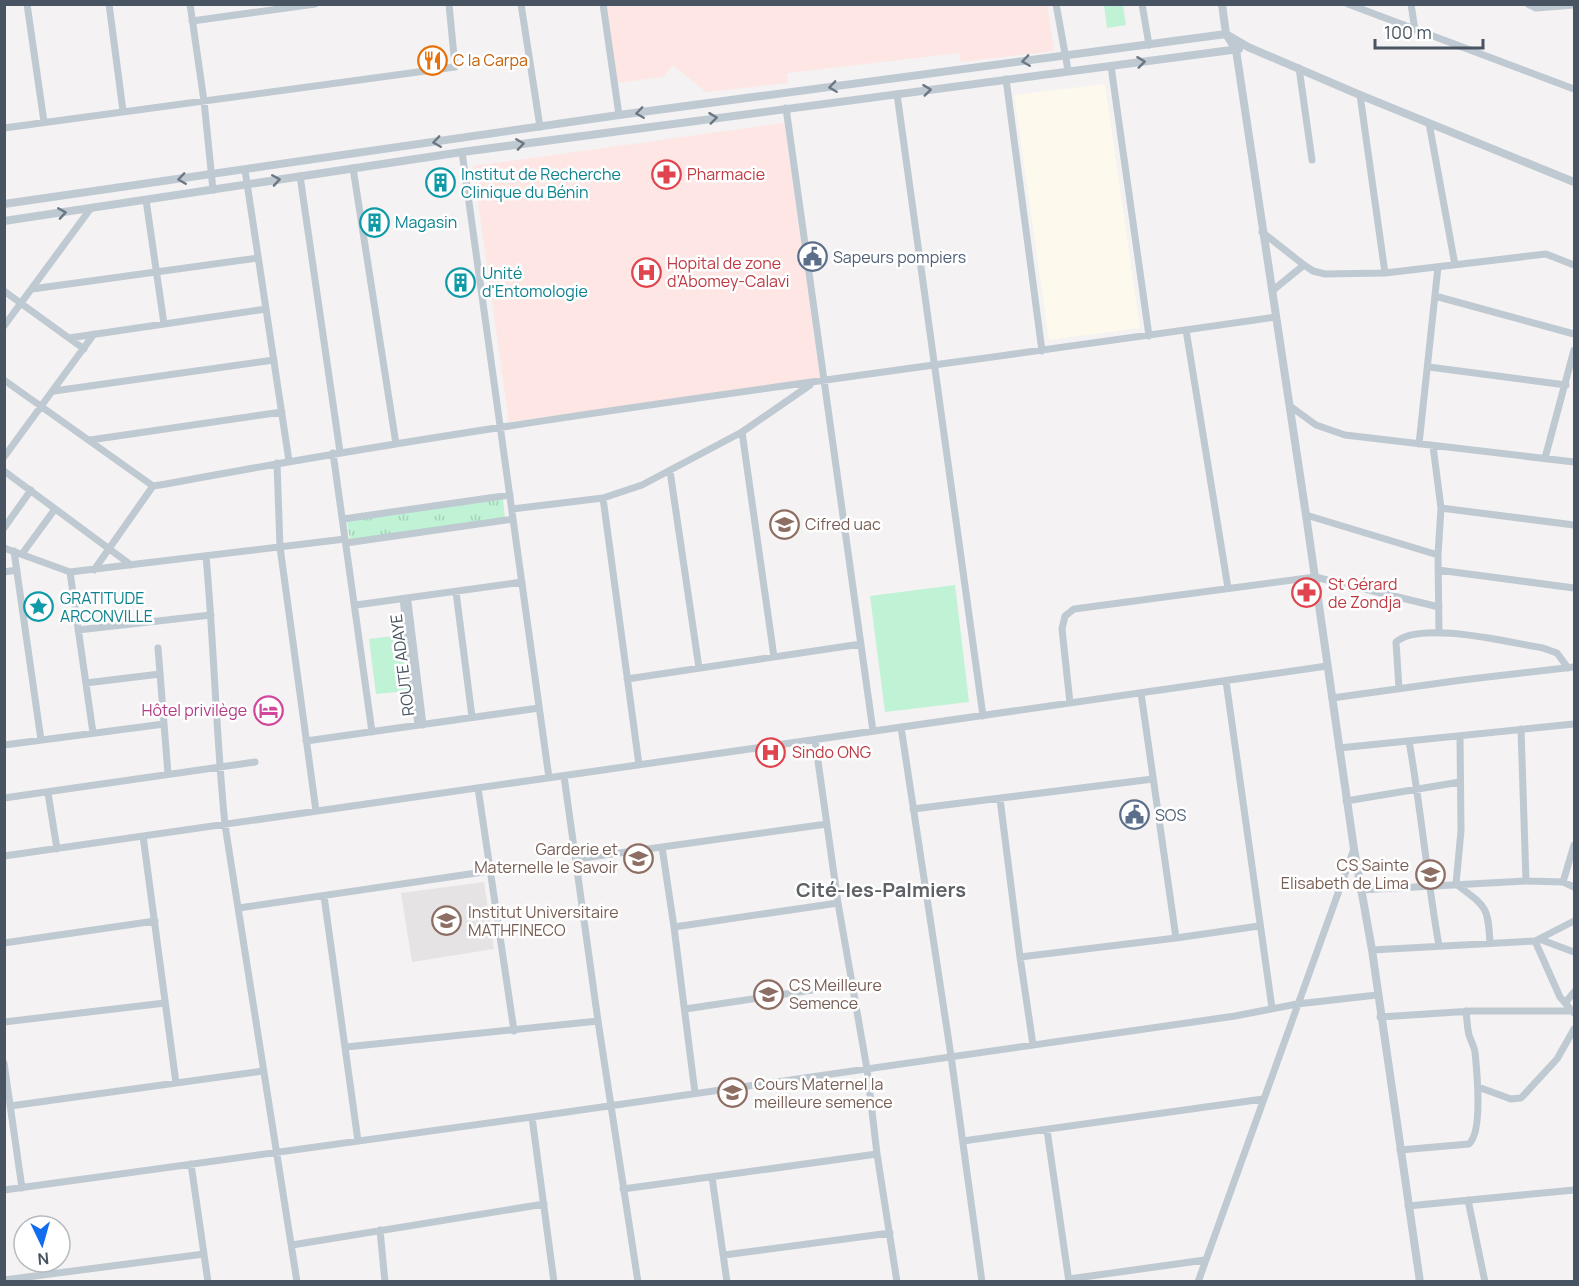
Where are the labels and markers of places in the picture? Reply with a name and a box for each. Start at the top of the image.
restaurant icon: C la Carpa [416,44,448,76]
place label: C la Carpa [453,49,528,71]
pharmacy icon: Pharmacie [650,158,682,190]
place label: Institut de Recherche Clinique du Bénin [461,163,621,203]
place label: Pharmacie [687,163,765,185]
building icon: Institut de Recherche Clinique du Bénin [424,167,456,199]
building icon: Magasin [358,206,390,238]
place label: Magasin [395,211,457,233]
public building icon: Sapeurs pompiers [796,241,828,273]
place label: Sapeurs pompiers [833,246,966,268]
place label: Hopital de zone d’Abomey-Calavi [667,252,790,292]
hospital icon: Hopital de zone d’Abomey-Calavi [630,256,662,288]
place label: Unité d'Entomologie [482,262,588,302]
building icon: Unité d'Entomologie [445,266,477,298]
school or university icon: Cifred uac [768,508,800,540]
place label: Cifred uac [805,513,881,535]
place label: St Gérard de Zondja [1328,573,1401,613]
pharmacy icon: St Gérard de Zondja [1291,577,1323,609]
place label: GRATITUDE ARCONVILLE [60,587,153,627]
place icon: GRATITUDE ARCONVILLE [23,591,55,623]
hotel icon: Hôtel privilège [252,694,284,726]
place label: Hôtel privilège [141,699,247,721]
hospital icon: Sindo ONG [755,736,787,768]
place label: Sindo ONG [792,741,871,763]
public building icon: SOS [1118,799,1150,831]
place label: SOS [1155,804,1186,826]
place label: Garderie et Maternelle le Savoir [474,838,618,878]
school or university icon: Garderie et Maternelle le Savoir [623,842,655,874]
place label: CS Sainte Elisabeth de Lima [1281,854,1409,894]
school or university icon: CS Sainte Elisabeth de Lima [1414,858,1446,890]
place label: Institut Universitaire MATHFINECO [468,901,619,941]
school or university icon: Institut Universitaire MATHFINECO [431,905,463,937]
place label: CS Meilleure Semence [789,974,882,1014]
school or university icon: CS Meilleure Semence [752,978,784,1010]
place label: Cours Maternel la meilleure semence [754,1073,893,1113]
school or university icon: Cours Maternel la meilleure semence [717,1077,749,1109]

